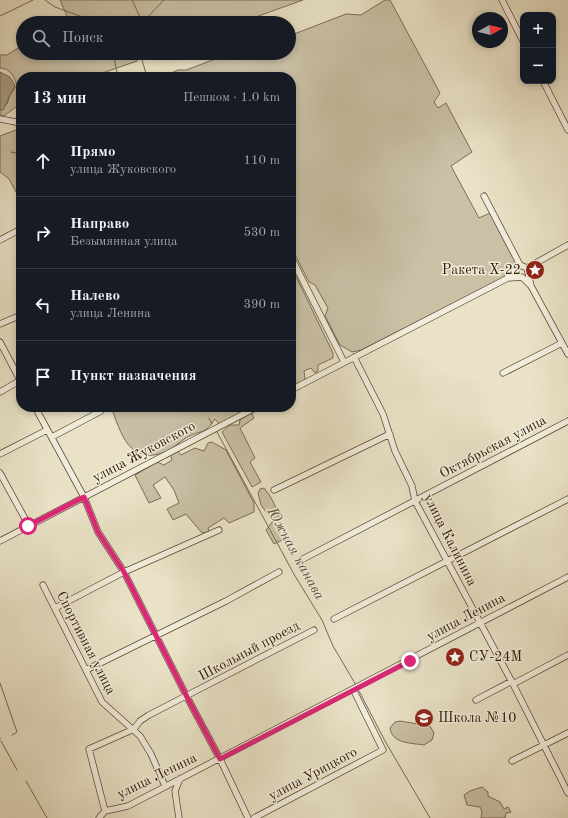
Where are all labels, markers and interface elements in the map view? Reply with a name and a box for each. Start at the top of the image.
north arrow [472,12,508,48]
map controls [520,12,556,84]
button: + [520,12,556,48]
search box [16,16,296,60]
icon: search [30,27,52,49]
text: Поиск [62,31,103,46]
button: − [520,48,556,84]
text: 13 мин [32,90,87,107]
text: Пешком · 1.0 km [183,91,280,104]
text: Прямо [70,145,116,160]
icon: ahead [32,150,54,172]
text: 110 m [243,154,280,167]
text: улица Жуковского [70,163,176,176]
text: Направо [70,217,129,232]
icon: right [32,222,54,244]
text: 530 m [243,226,280,239]
text: Безымянная улица [70,235,177,248]
place icon: Ракета Х-22 [524,259,546,281]
place label: Ракета Х-22 [442,263,521,277]
text: Налево [70,289,120,304]
icon: left [32,294,54,316]
text: 390 m [243,298,280,311]
text: улица Ленина [70,307,151,320]
icon: arrive [32,366,54,388]
text: Пункт назначения [70,369,197,384]
street label: Октябрьская улица [437,413,549,481]
street label: улица Жуковского [90,419,198,485]
street label: улица Калинина [421,492,479,588]
water label: Южная канава [263,504,327,603]
route start [19,517,37,535]
street label: Спортивная улица [54,589,118,697]
street label: улица Ленина [424,590,508,644]
street label: Школьный проезд [196,618,302,683]
place icon: СУ-24М [444,646,466,668]
place label: СУ-24М [469,650,523,664]
route end [401,652,419,670]
school or university icon: Школа №10 [413,707,435,729]
place label: Школа №10 [438,711,516,725]
street label: улица Урицкого [266,745,360,803]
street label: улица Ленина [115,751,199,801]

